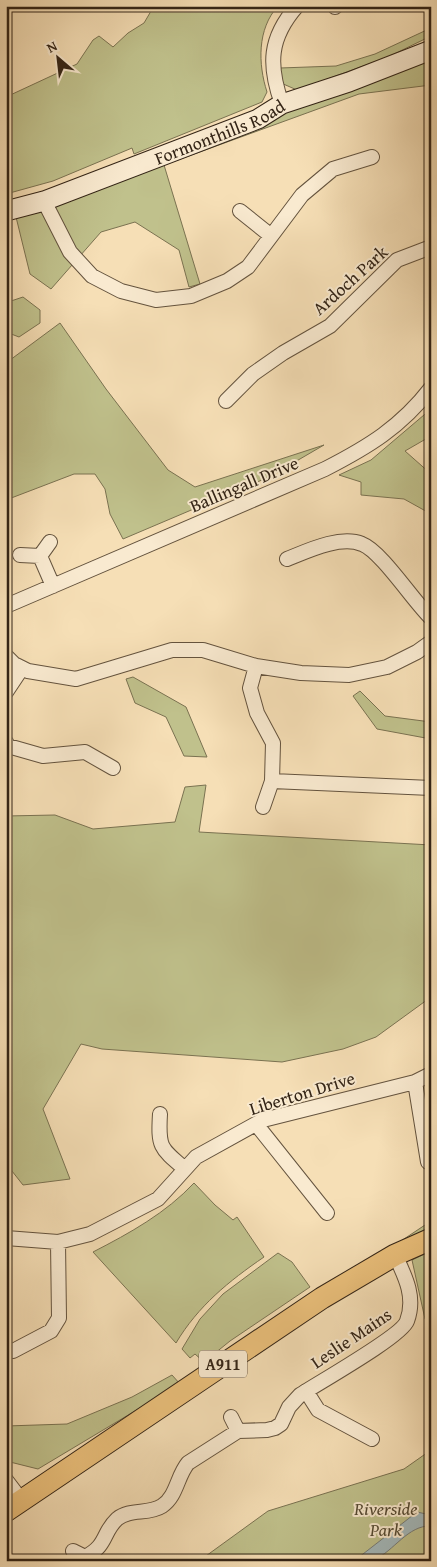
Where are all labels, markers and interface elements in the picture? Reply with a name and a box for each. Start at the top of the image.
north arrow [32,32,82,82]
text: N [43,35,61,58]
street label: Formonthills Road [150,92,290,171]
street label: Ardoch Park [306,238,394,321]
street label: Ballingall Drive [185,449,303,519]
street label: Liberton Drive [246,1064,358,1122]
street label: Leslie Mains [305,1301,397,1375]
road number: A911 [199,1350,247,1378]
park label: Riverside Park [353,1495,418,1543]

